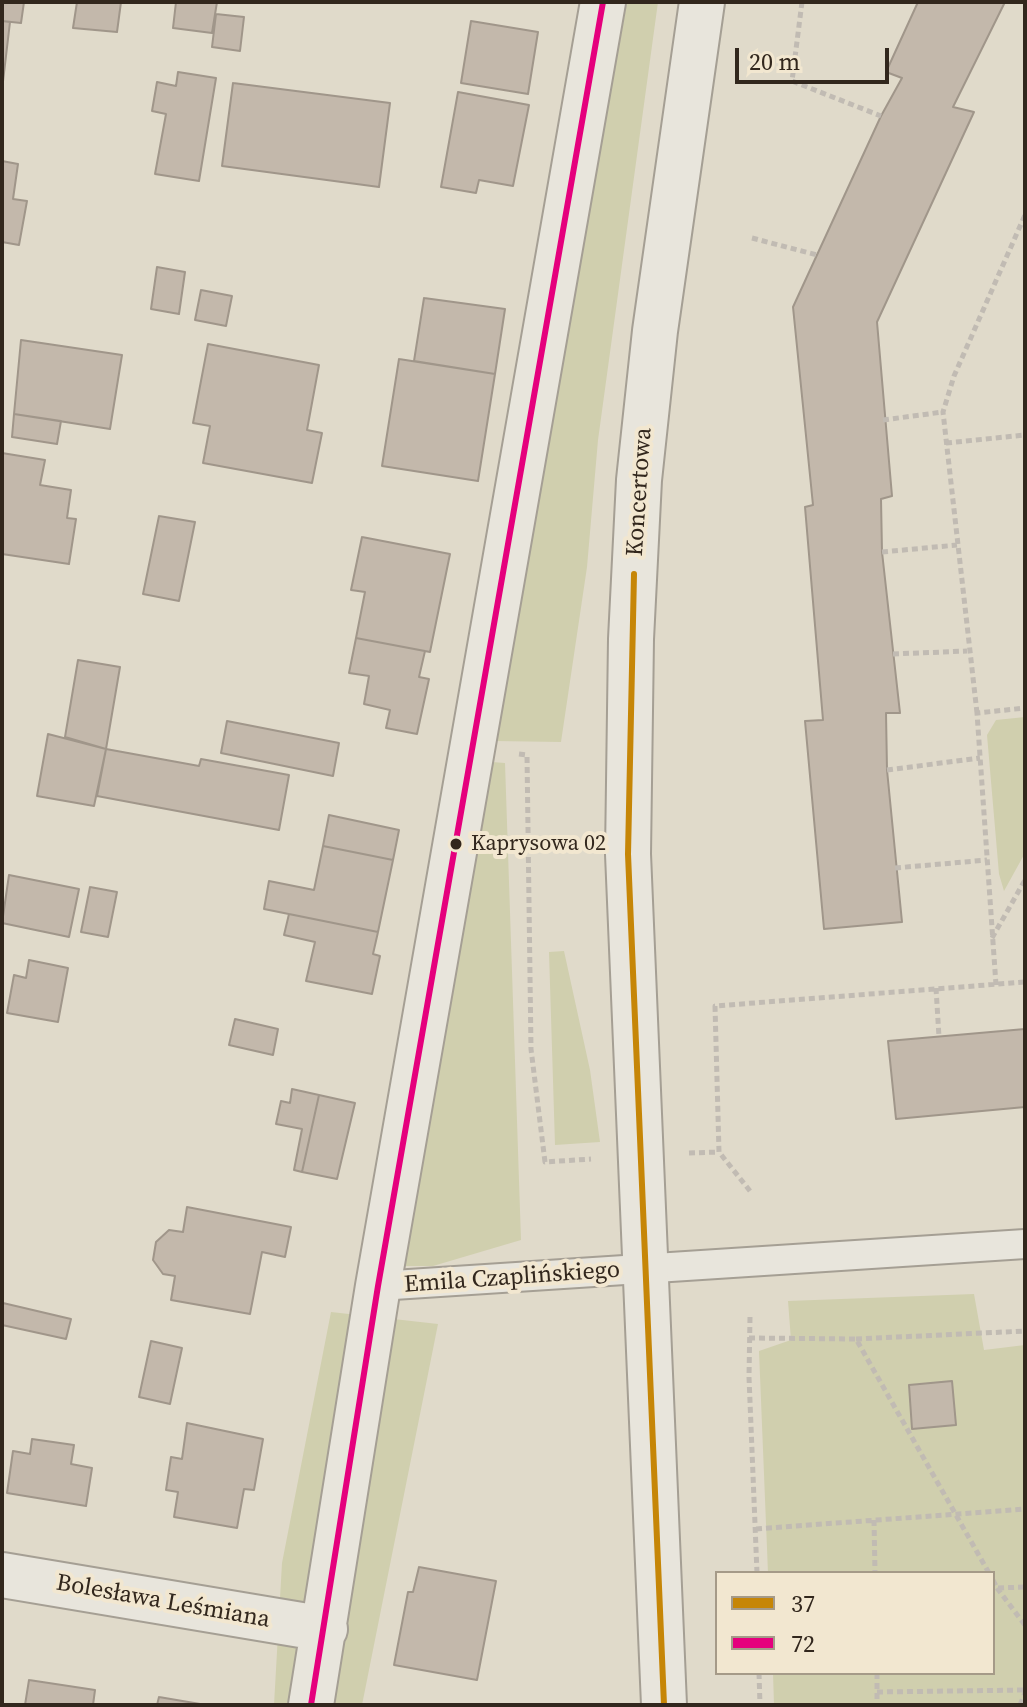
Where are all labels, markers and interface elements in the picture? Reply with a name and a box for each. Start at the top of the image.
scale bar [739,32,893,82]
text: 20 m [749,45,800,78]
street label: Koncertowa [621,427,659,557]
place label: Kaprysowa 02 [471,831,606,857]
marker: Kaprysowa 02 [448,836,464,852]
street label: Emila Czaplińskiego [403,1256,621,1300]
street label: Bolesława Leśmiana [54,1569,272,1635]
legend [715,1571,995,1675]
text: 37 [791,1587,815,1620]
text: 72 [791,1627,815,1660]

